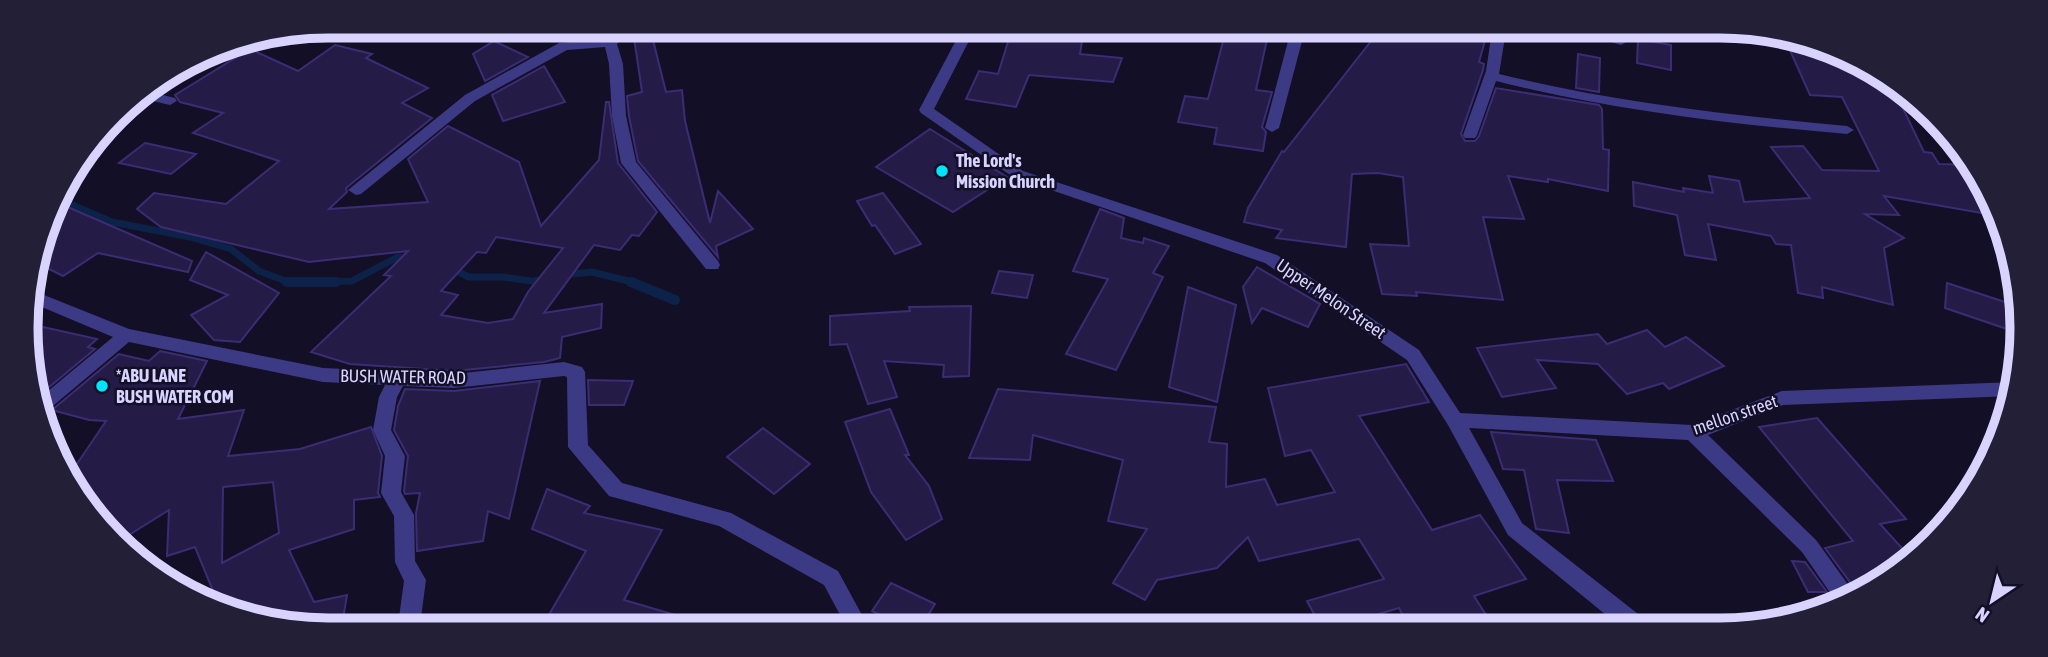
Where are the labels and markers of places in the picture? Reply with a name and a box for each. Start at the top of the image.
place label: The Lord's Mission Church [956,150,1055,192]
marker: The Lord's Mission Church [934,163,950,179]
place label: *ABU LANE BUSH WATER COM [116,365,234,407]
marker: *ABU LANE BUSH WATER COM [94,378,110,394]

